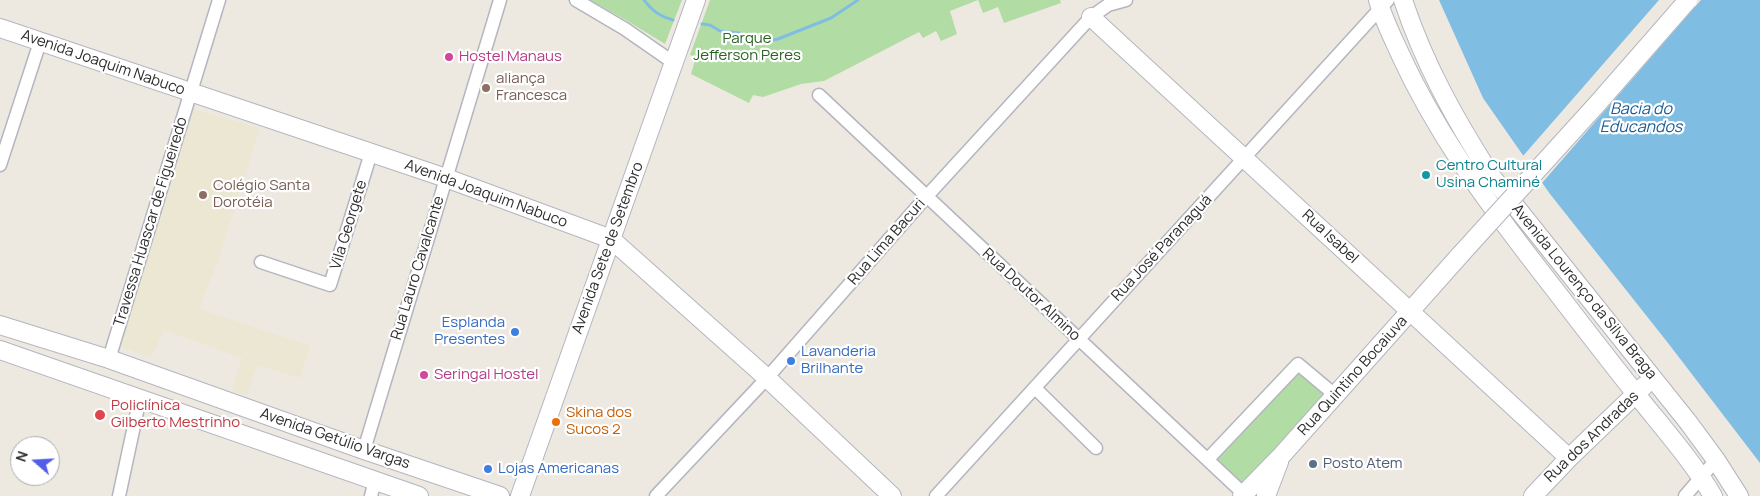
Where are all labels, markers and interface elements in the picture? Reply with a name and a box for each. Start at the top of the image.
street label: Avenida Joaquim Nabuco [19,27,187,99]
park label: Parque Jefferson Peres [693,30,801,65]
place label: Hostel Manaus [459,48,562,66]
marker: Hostel Manaus [443,51,455,63]
place label: aliança Francesca [496,70,567,105]
marker: aliança Francesca [480,82,492,94]
water label: Bacia do Educandos [1600,100,1682,138]
street label: Travessa Huascar de Figueiredo [110,115,192,329]
street label: Avenida Joaquim Nabuco [402,156,570,232]
place label: Centro Cultural Usina Chaminé [1436,157,1542,192]
street label: Avenida Sete de Setembro [568,160,648,336]
marker: Centro Cultural Usina Chaminé [1420,169,1432,181]
place label: Colégio Santa Dorotéia [213,177,310,212]
street label: Vila Georgete [327,178,371,272]
marker: Colégio Santa Dorotéia [197,189,209,201]
street label: Rua José Paranaguá [1108,191,1216,305]
street label: Rua Lauro Cavalcante [388,194,448,342]
street label: Rua Lima Bacuri [845,195,929,289]
street label: Avenida Lourenço da Silva Braga [1508,201,1660,383]
street label: Rua Isabel [1298,206,1362,268]
street label: Rua Doutor Almino [978,245,1084,345]
street label: Rua Quintino Bocaiuva [1295,313,1411,439]
place label: Esplanda Presentes [434,314,505,349]
marker: Esplanda Presentes [509,326,521,338]
place label: Lavanderia Brilhante [801,343,876,378]
marker: Lavanderia Brilhante [785,355,797,367]
place label: Seringal Hostel [434,366,538,384]
marker: Seringal Hostel [418,369,430,381]
street label: Rua dos Andradas [1541,387,1643,487]
place label: Policlínica Gilberto Mestrinho [111,397,240,432]
place label: Skina dos Sucos 2 [566,404,632,439]
street label: Avenida Getúlio Vargas [258,405,412,473]
marker: Policlínica Gilberto Mestrinho [93,408,107,422]
marker: Skina dos Sucos 2 [550,416,562,428]
north arrow [10,436,60,486]
text: N [11,448,32,464]
place label: Posto Atem [1323,455,1402,473]
marker: Posto Atem [1307,458,1319,470]
place label: Lojas Americanas [498,460,619,478]
marker: Lojas Americanas [482,463,494,475]

